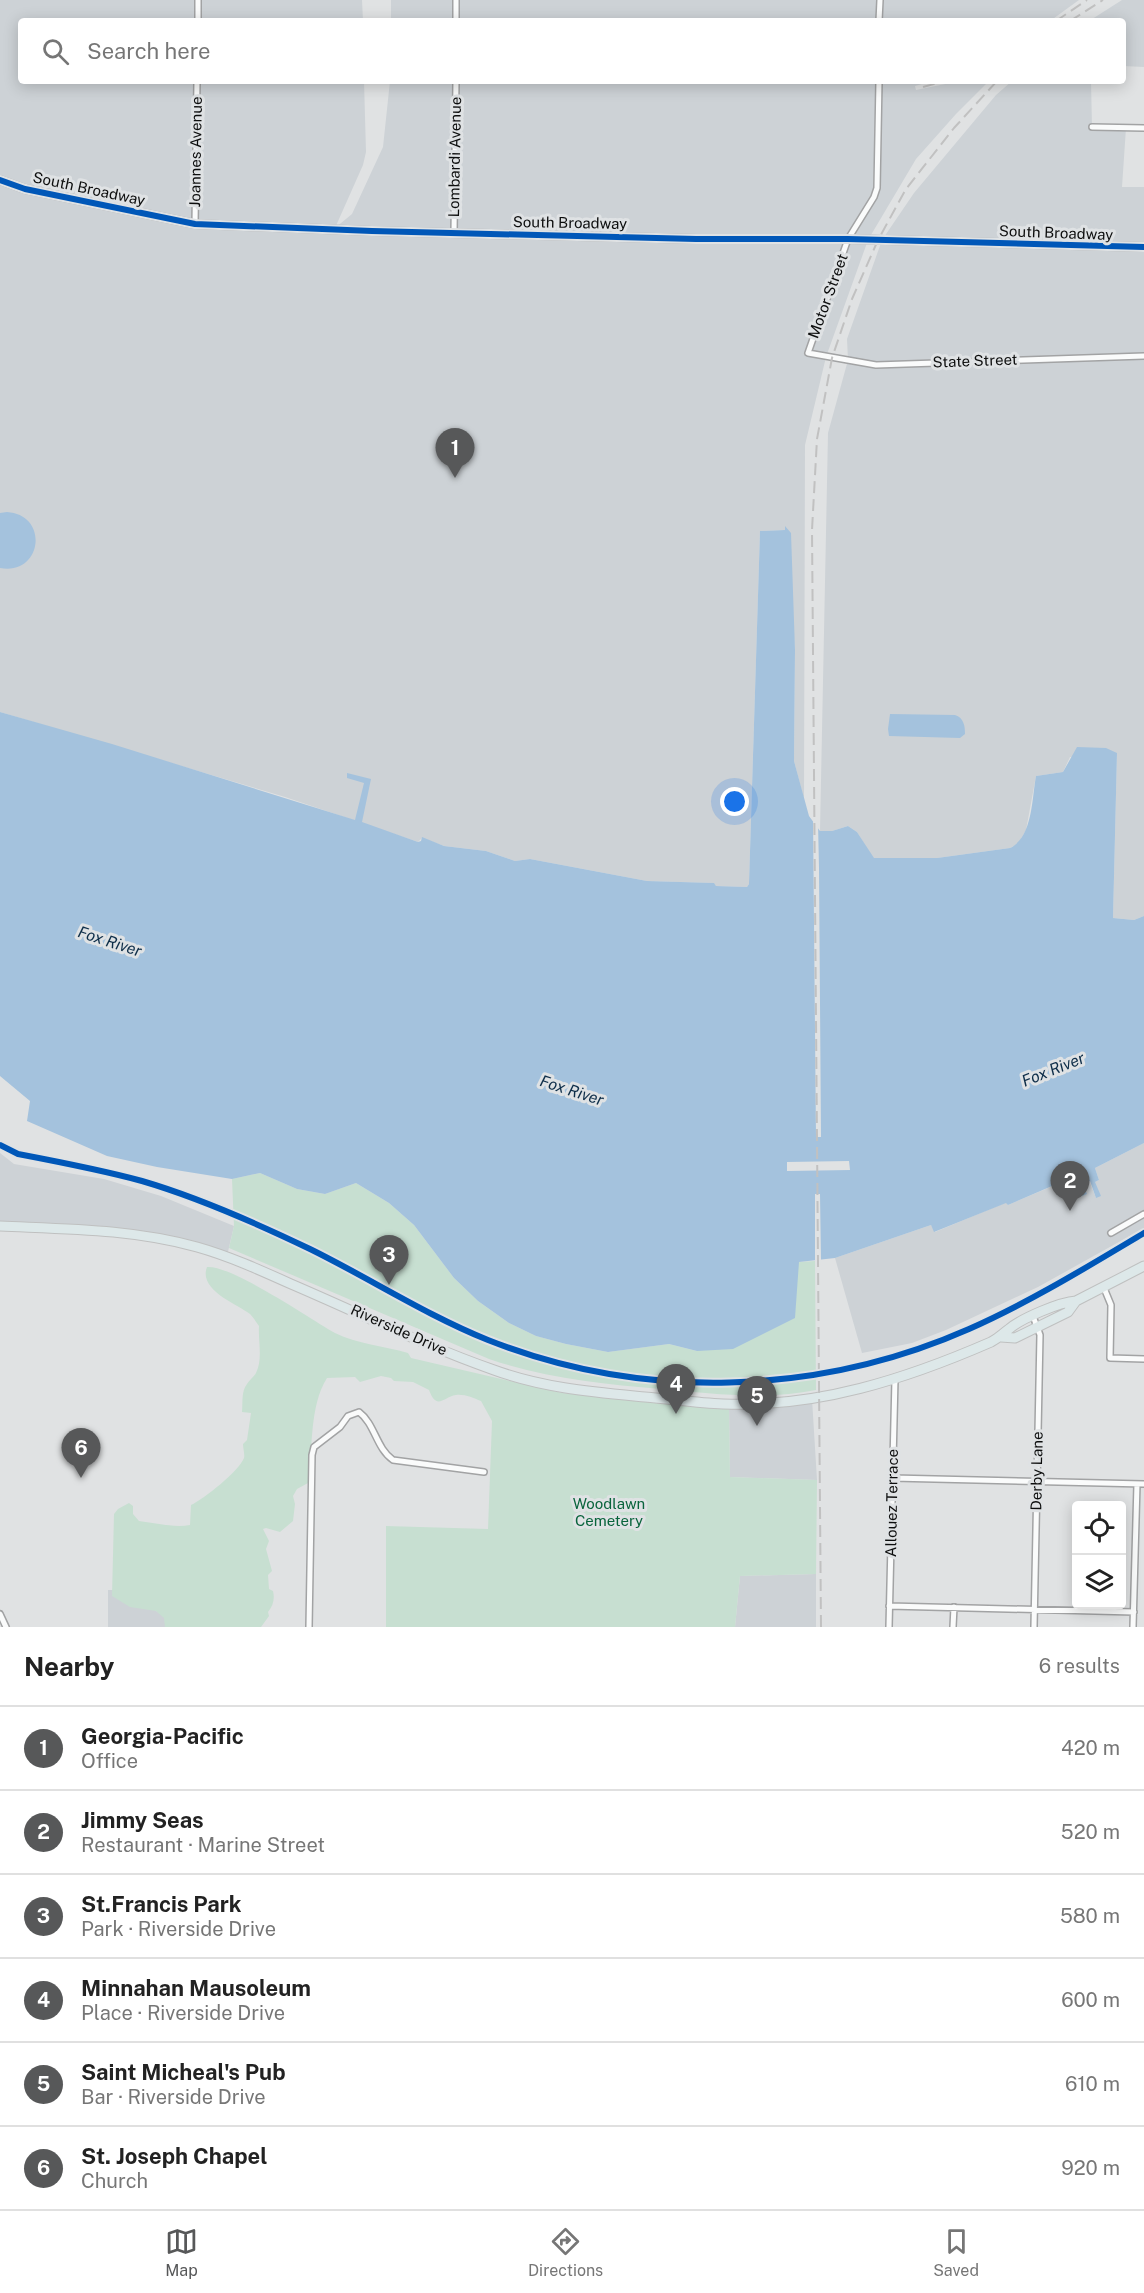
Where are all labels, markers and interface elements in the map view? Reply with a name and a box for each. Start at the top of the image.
search box [18,18,1126,84]
icon: search [39,35,72,68]
text: Search here [87,38,211,64]
street label: Joannes Avenue [186,96,205,208]
street label: Lombardi Avenue [445,97,464,217]
street label: South Broadway [31,168,147,209]
street label: South Broadway [513,213,627,232]
street label: South Broadway [999,222,1113,243]
street label: Motor Street [804,251,851,340]
street label: State Street [932,351,1018,370]
pin: 1 [436,428,474,478]
your location [720,787,749,816]
water label: Fox River [75,922,145,961]
water label: Fox River [1019,1048,1088,1091]
water label: Fox River [537,1071,607,1110]
pin: 2 [1050,1162,1090,1211]
pin: 3 [370,1236,408,1285]
street label: Riverside Drive [348,1301,450,1358]
pin: 4 [656,1364,696,1414]
pin: 5 [738,1376,777,1426]
pin: 6 [62,1428,100,1478]
street label: Derby Lane [1027,1431,1046,1511]
street label: Allouez Terrace [882,1449,901,1557]
park label: Woodlawn Cemetery [573,1495,645,1529]
map controls [1072,1501,1126,1609]
button: locate [1072,1501,1126,1555]
button: layers [1072,1555,1126,1609]
text: Nearby [24,1651,114,1682]
text: 6 results [1039,1654,1120,1678]
text: Georgia-Pacific [81,1723,244,1749]
text: 1 [39,1736,48,1760]
text: 420 m [1061,1736,1120,1760]
text: Office [81,1749,138,1773]
text: Jimmy Seas [81,1807,204,1833]
text: 2 [37,1820,50,1844]
text: 520 m [1061,1820,1120,1844]
text: Restaurant · Marine Street [81,1833,325,1857]
text: St.Francis Park [81,1891,242,1917]
text: 3 [37,1904,50,1928]
text: 580 m [1060,1904,1120,1928]
text: Park · Riverside Drive [81,1917,276,1941]
text: Minnahan Mausoleum [81,1975,311,2001]
text: 4 [37,1988,50,2012]
text: 600 m [1061,1988,1120,2012]
text: Place · Riverside Drive [81,2001,285,2025]
text: Saint Micheal's Pub [81,2059,286,2085]
text: 5 [37,2072,50,2096]
text: 610 m [1065,2072,1120,2096]
text: Bar · Riverside Drive [81,2085,266,2109]
text: St. Joseph Chapel [81,2143,267,2169]
text: 6 [37,2156,50,2180]
text: 920 m [1061,2156,1120,2180]
text: Church [81,2169,148,2193]
tab: Map [165,2225,198,2280]
tab: Directions [528,2225,603,2280]
tab: Saved [933,2225,979,2280]

